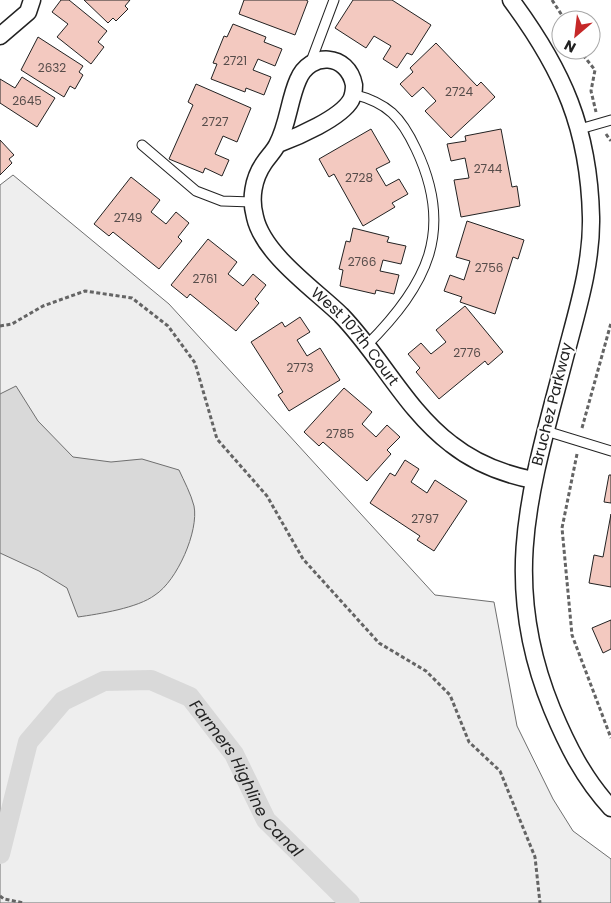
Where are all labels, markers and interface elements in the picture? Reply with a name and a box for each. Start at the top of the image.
north arrow [551,10,601,60]
text: N [561,35,579,58]
house number: 2721 [223,52,247,69]
house number: 2632 [38,59,66,76]
house number: 2724 [445,83,473,100]
house number: 2645 [12,92,42,109]
house number: 2727 [202,113,229,130]
house number: 2744 [474,160,503,177]
house number: 2728 [345,169,373,186]
house number: 2749 [114,209,142,226]
house number: 2766 [348,253,376,270]
house number: 2756 [475,259,503,276]
house number: 2761 [193,270,217,287]
street label: West 107th Court [307,282,404,390]
street label: Bruchez Parkway [526,340,577,468]
house number: 2776 [453,344,481,361]
house number: 2773 [286,359,314,376]
house number: 2785 [326,425,354,442]
house number: 2797 [411,510,439,527]
water label: Farmers Highline Canal [184,695,308,862]

